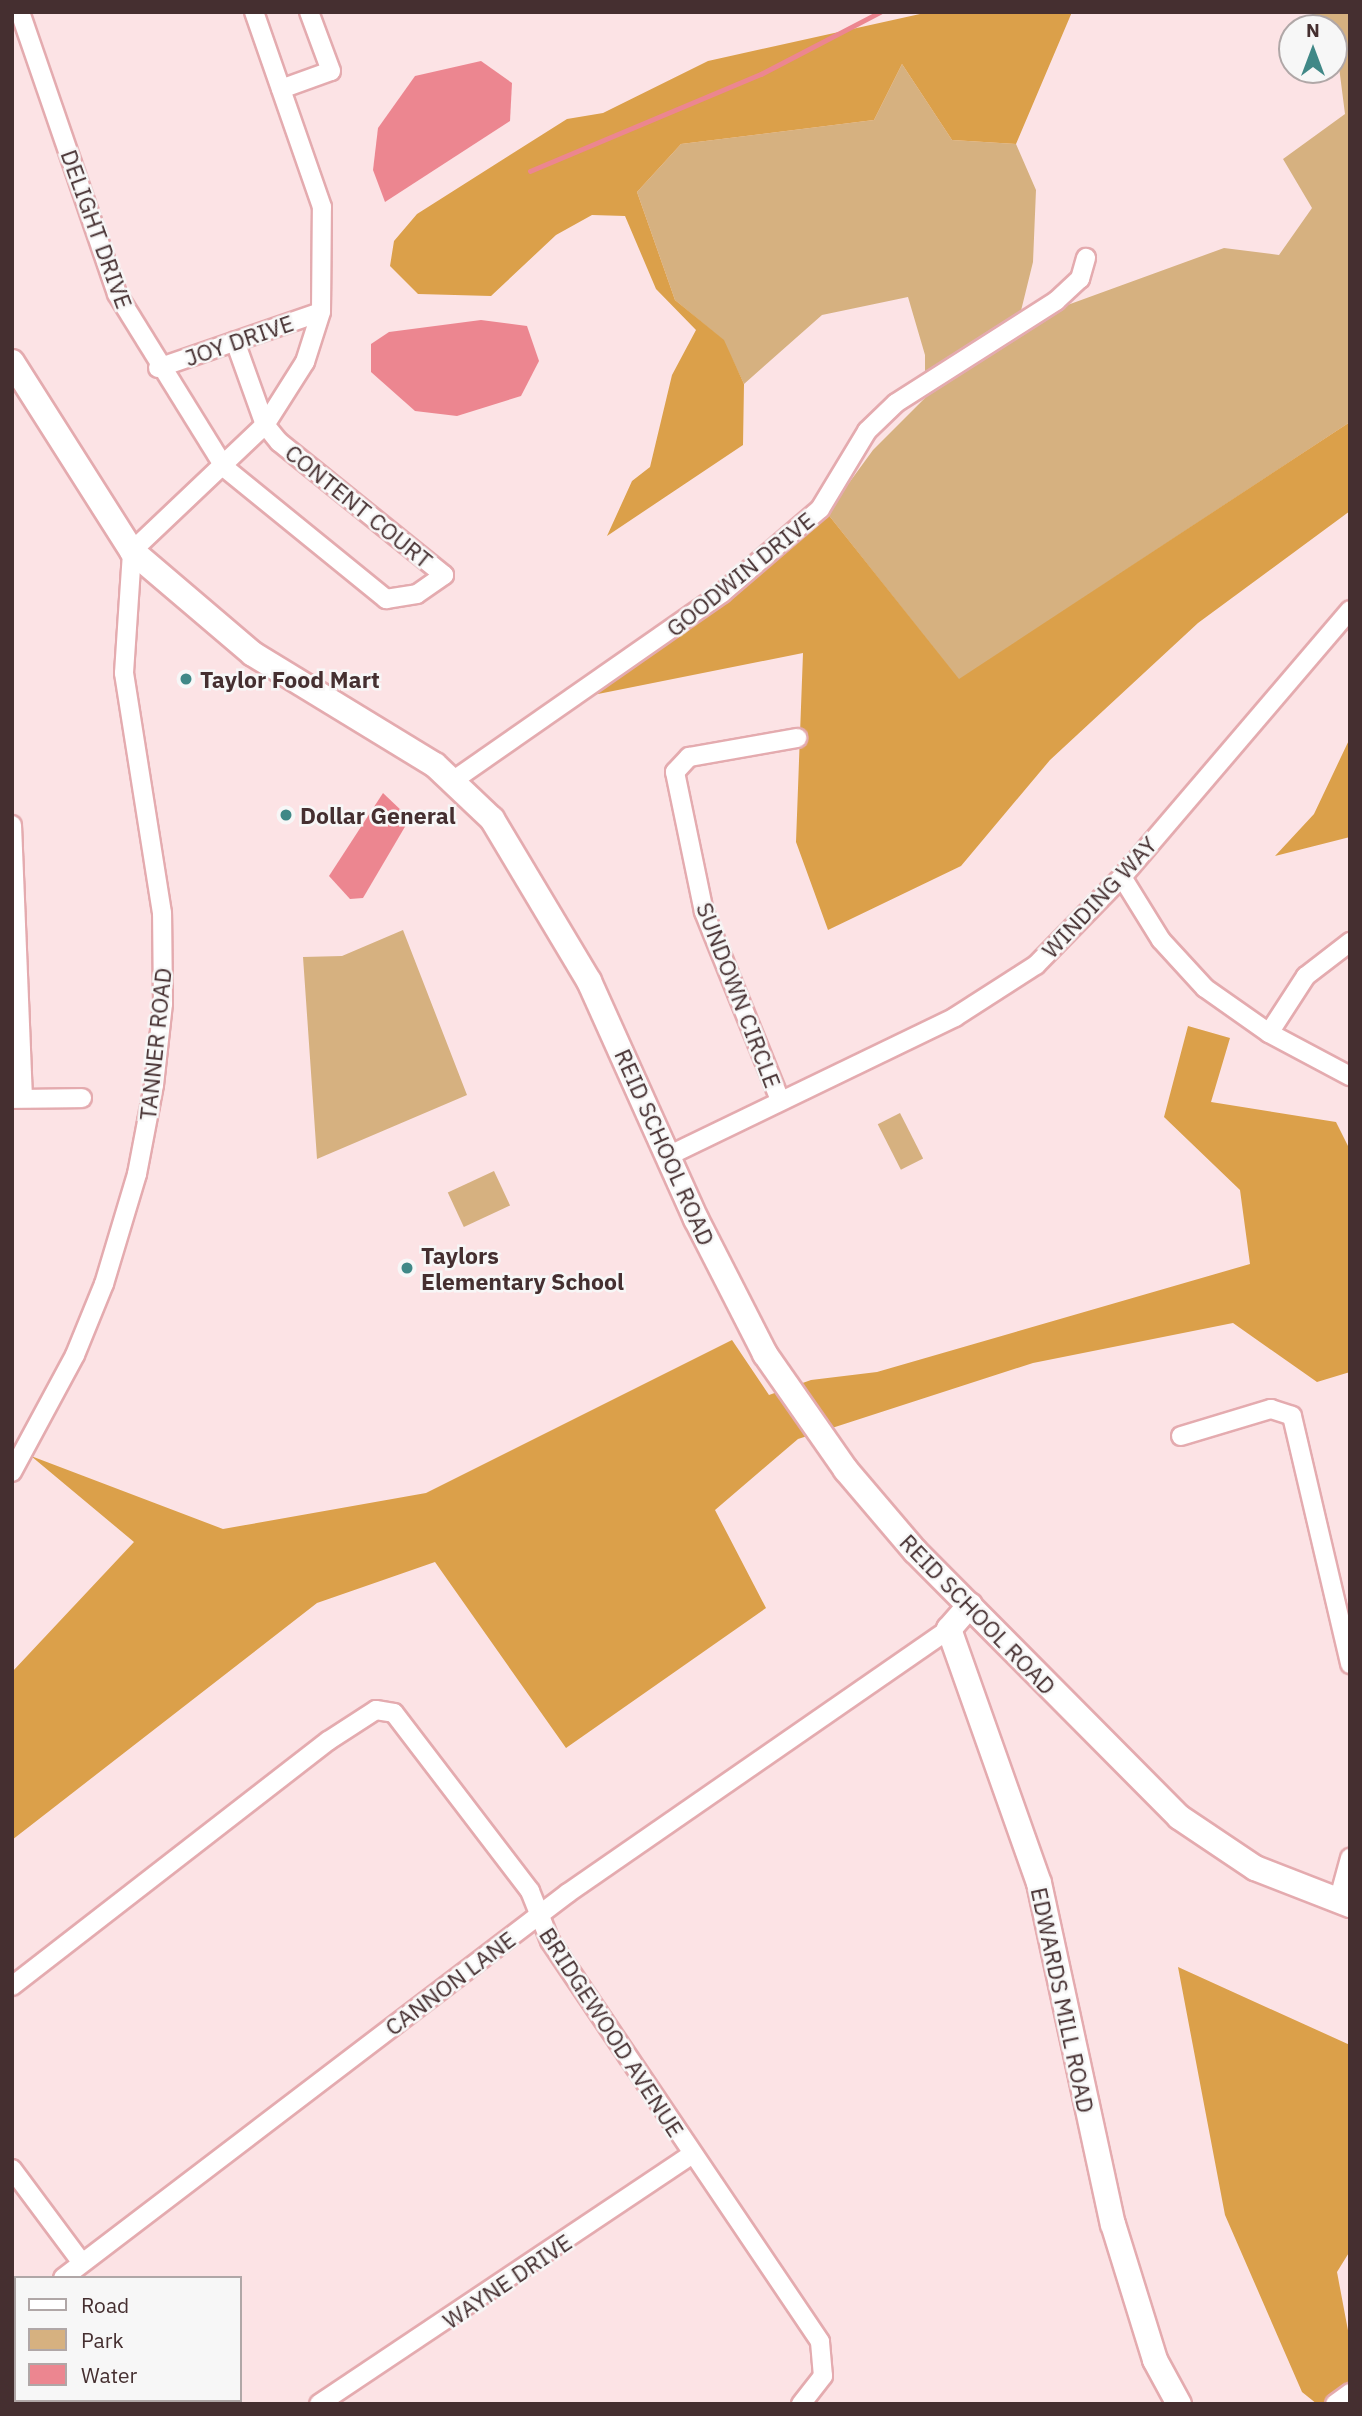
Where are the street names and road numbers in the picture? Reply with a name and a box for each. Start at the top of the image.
street label: DELIGHT DRIVE [55,146,139,312]
street label: JOY DRIVE [181,309,297,371]
street label: CONTENT COURT [280,438,438,574]
street label: GOODWIN DRIVE [661,506,819,642]
street label: WINDING WAY [1036,831,1162,963]
street label: SUNDOWN CIRCLE [691,898,787,1092]
street label: TANNER ROAD [133,966,177,1122]
street label: REID SCHOOL ROAD [609,1044,721,1250]
street label: REID SCHOOL ROAD [894,1528,1062,1700]
street label: EDWARDS MILL ROAD [1026,1885,1100,2115]
street label: BRIDGEWOOD AVENUE [534,1922,690,2142]
street label: CANNON LANE [379,1925,521,2041]
street label: WAYNE DRIVE [437,2228,577,2334]

